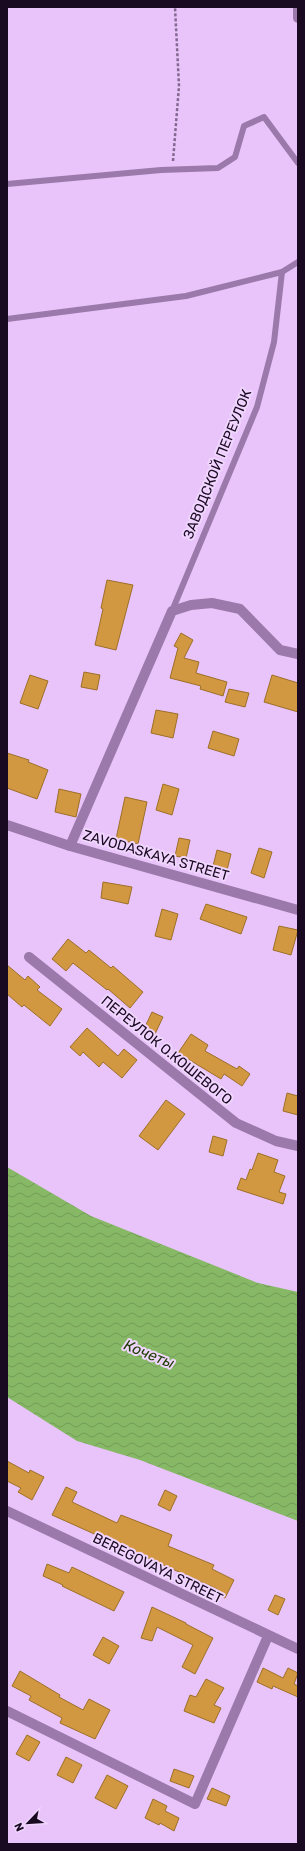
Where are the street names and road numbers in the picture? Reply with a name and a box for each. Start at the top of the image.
street label: ЗАВОДСКОЙ ПЕРЕУЛОК [179,386,255,542]
street label: ZAVODASKAYA STREET [81,826,231,884]
street label: ПЕРЕУЛОК О.КОШЕВОГО [98,992,236,1108]
street label: BEREGOVAYA STREET [90,1530,226,1607]

